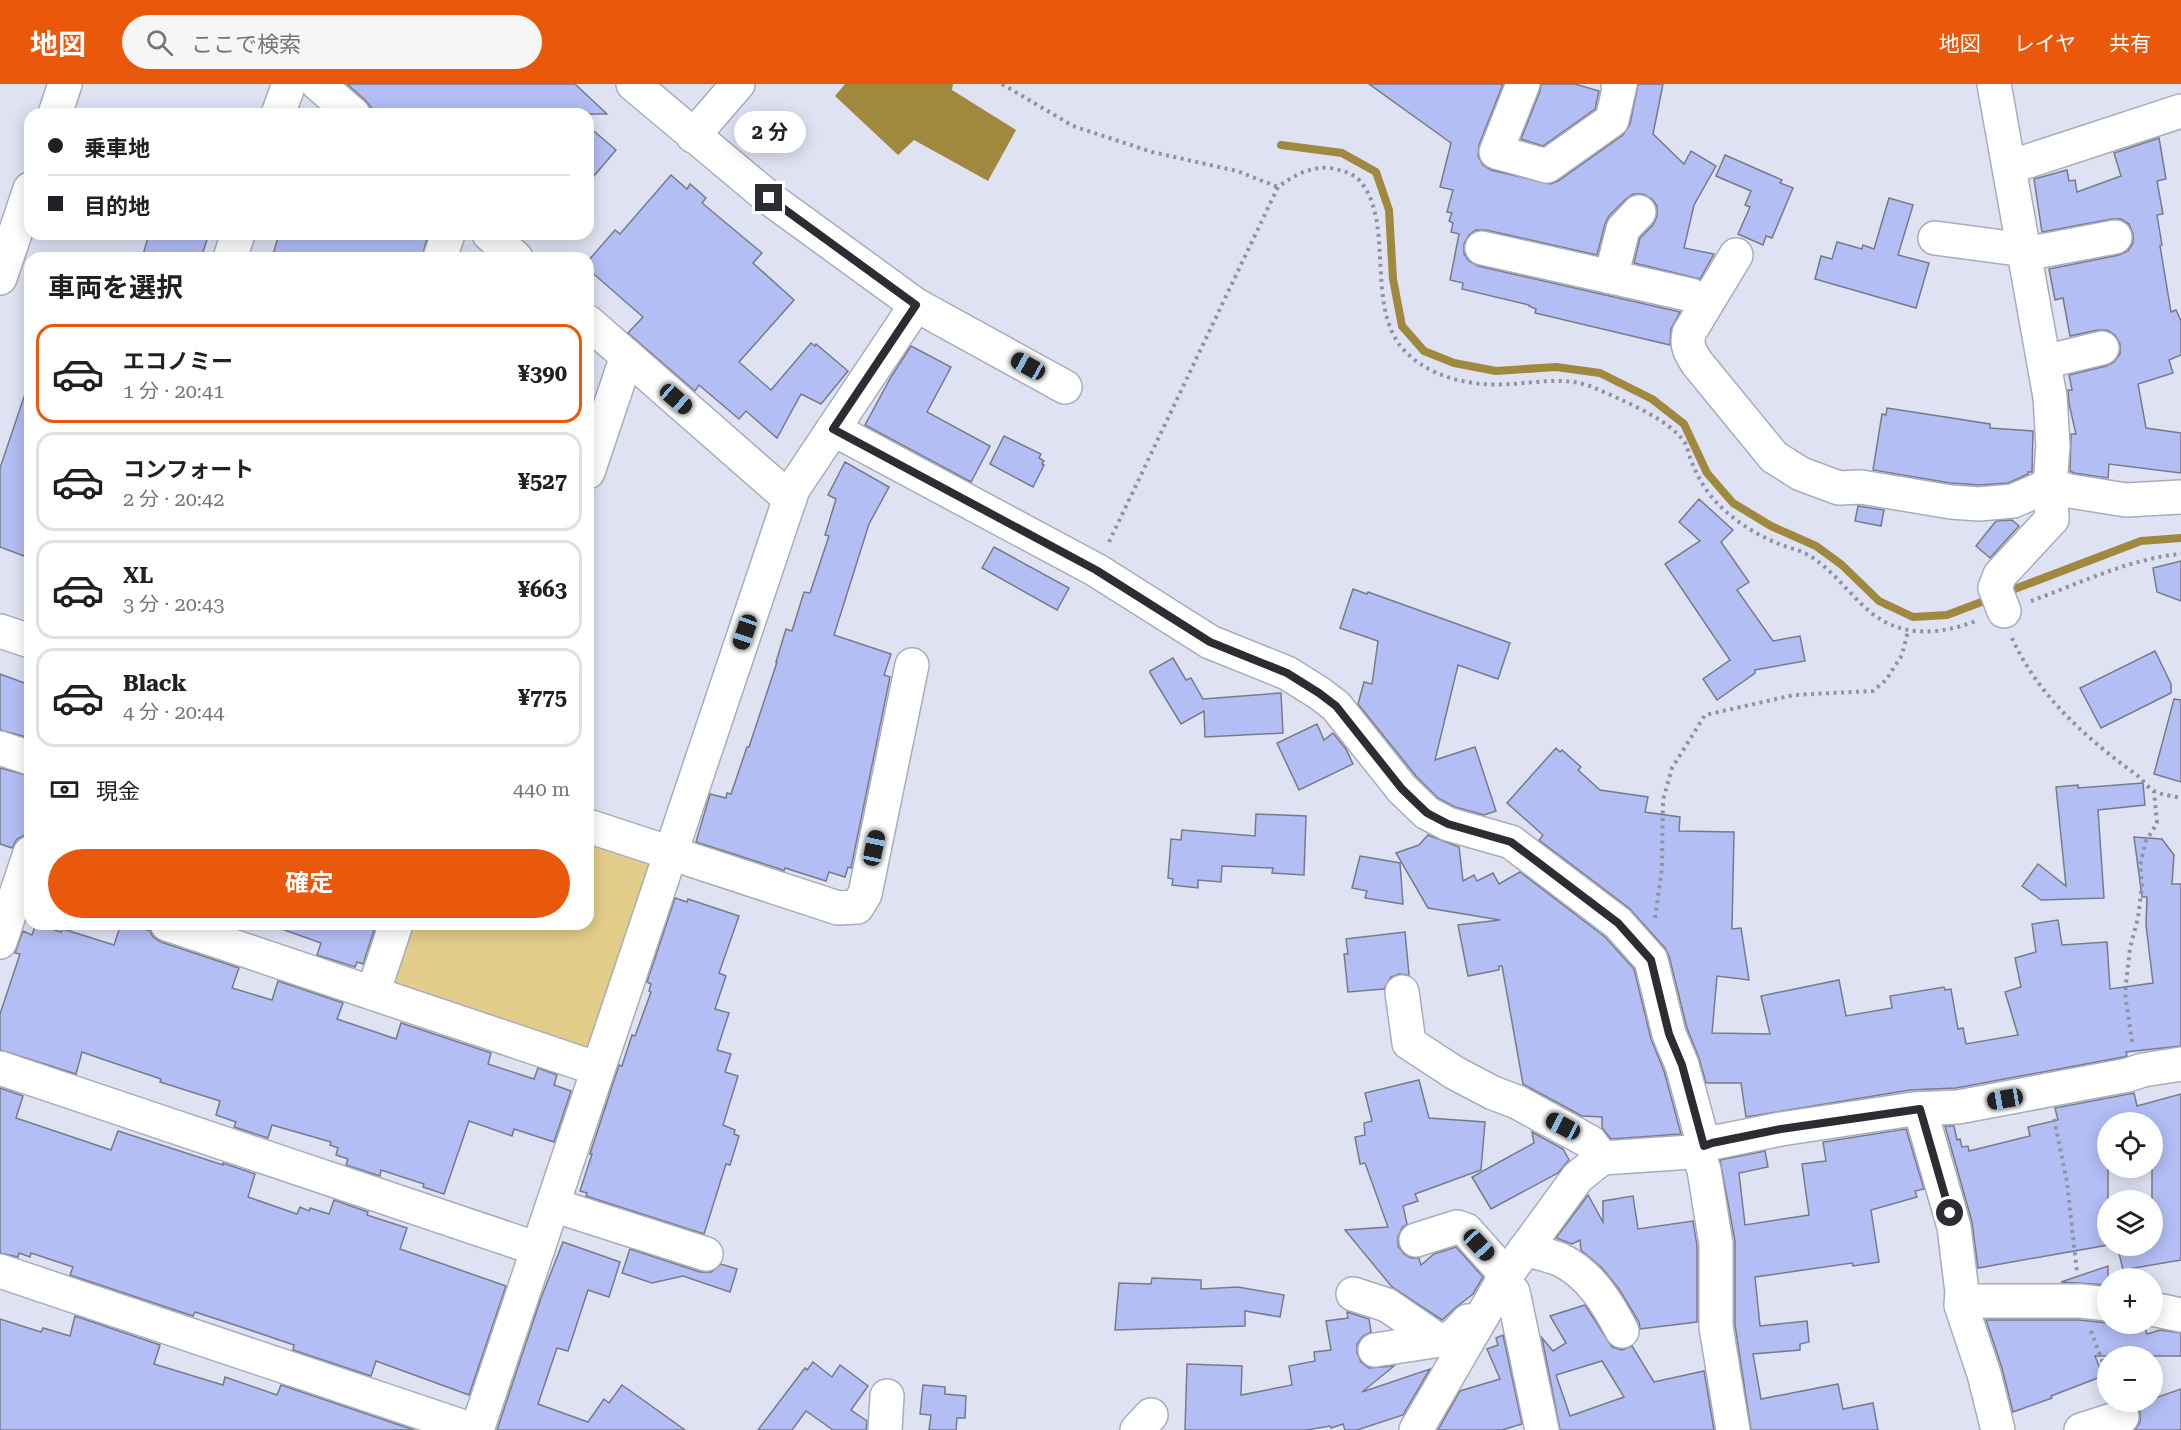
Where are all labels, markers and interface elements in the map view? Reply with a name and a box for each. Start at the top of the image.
search box [122,15,542,69]
icon: search [143,26,176,59]
text: 地図 [30,28,86,61]
text: ここで検索 [191,32,301,57]
text: 地図 [1939,32,1981,56]
text: レイヤ [2014,32,2076,56]
text: 共有 [2109,32,2151,56]
callout: 2 分 [733,111,805,153]
text: 2 分 [752,120,788,144]
text: 乗車地 [84,136,150,161]
route end [755,184,782,211]
text: 目的地 [84,194,150,219]
text: 車両を選択 [48,272,183,304]
icon: car [51,347,105,401]
text: エコノミー [123,349,233,374]
car [1008,349,1048,383]
text: ¥390 [518,361,567,386]
text: 1 分 · 20:41 [123,379,224,403]
car [657,380,695,418]
icon: car [51,455,105,509]
text: コンフォート [123,457,254,482]
text: ¥527 [518,469,567,494]
text: 2 分 · 20:42 [123,487,224,511]
icon: car [51,563,105,617]
text: XL [123,563,153,588]
text: ¥663 [518,577,567,602]
text: 3 分 · 20:43 [123,592,224,616]
car [731,612,759,652]
icon: car [51,671,105,725]
text: Black [123,671,187,696]
text: ¥775 [518,685,567,710]
text: 4 分 · 20:44 [123,700,224,724]
icon: cash [48,773,81,806]
text: 440 m [513,777,570,801]
text: 現金 [96,779,140,804]
car [861,829,887,867]
button: 確定 [48,849,570,918]
car [1986,1087,2024,1111]
car [1543,1110,1583,1142]
map controls [2097,1112,2163,1412]
button: locate [2097,1112,2163,1178]
button: layers [2097,1190,2163,1256]
route start [1936,1199,1963,1226]
car [1460,1226,1498,1264]
button: + [2097,1268,2163,1334]
button: − [2097,1346,2163,1412]

